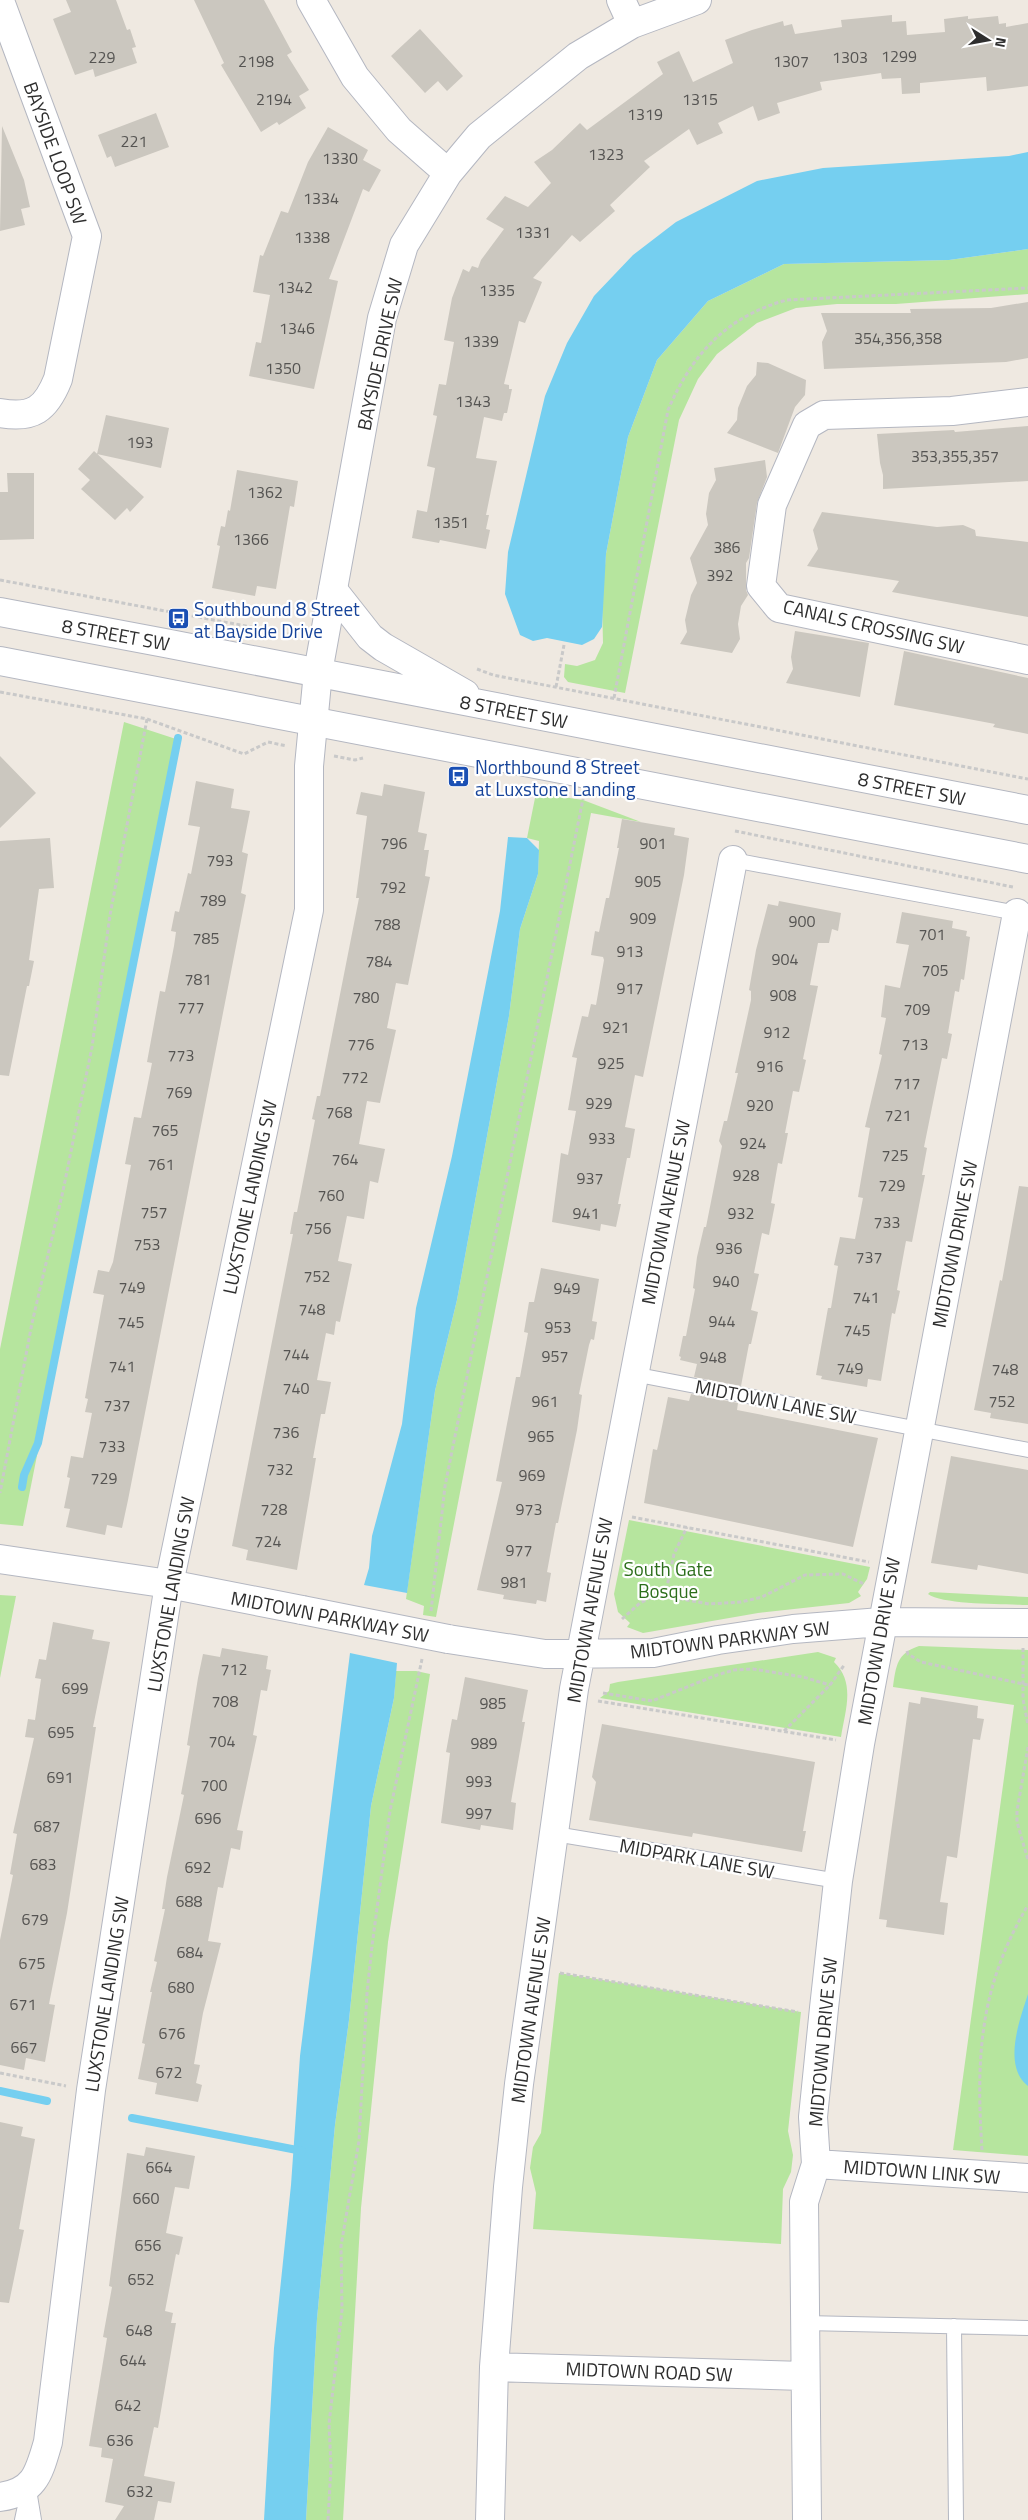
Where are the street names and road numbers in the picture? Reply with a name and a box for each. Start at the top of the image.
street label: BAYSIDE LOOP SW [17,78,95,229]
street label: BAYSIDE DRIVE SW [349,275,409,433]
street label: CANALS CROSSING SW [781,591,968,661]
street label: 8 STREET SW [60,610,172,658]
street label: 8 STREET SW [458,686,570,736]
street label: 8 STREET SW [856,763,968,813]
street label: LUXSTONE LANDING SW [214,1097,284,1297]
street label: MIDTOWN AVENUE SW [633,1117,697,1307]
street label: MIDTOWN DRIVE SW [924,1158,984,1330]
street label: MIDTOWN LANE SW [693,1371,859,1431]
street label: LUXSTONE LANDING SW [139,1494,201,1694]
street label: MIDTOWN AVENUE SW [558,1515,620,1705]
street label: MIDTOWN DRIVE SW [849,1555,907,1727]
street label: MIDTOWN PARKWAY SW [228,1583,432,1649]
street label: MIDTOWN PARKWAY SW [628,1612,832,1666]
street label: MIDPARK LANE SW [617,1830,777,1886]
street label: LUXSTONE LANDING SW [76,1894,136,2094]
street label: MIDTOWN AVENUE SW [503,1915,557,2105]
street label: MIDTOWN DRIVE SW [800,1956,844,2128]
street label: MIDTOWN LINK SW [843,2151,1002,2191]
street label: MIDTOWN ROAD SW [565,2354,733,2388]

